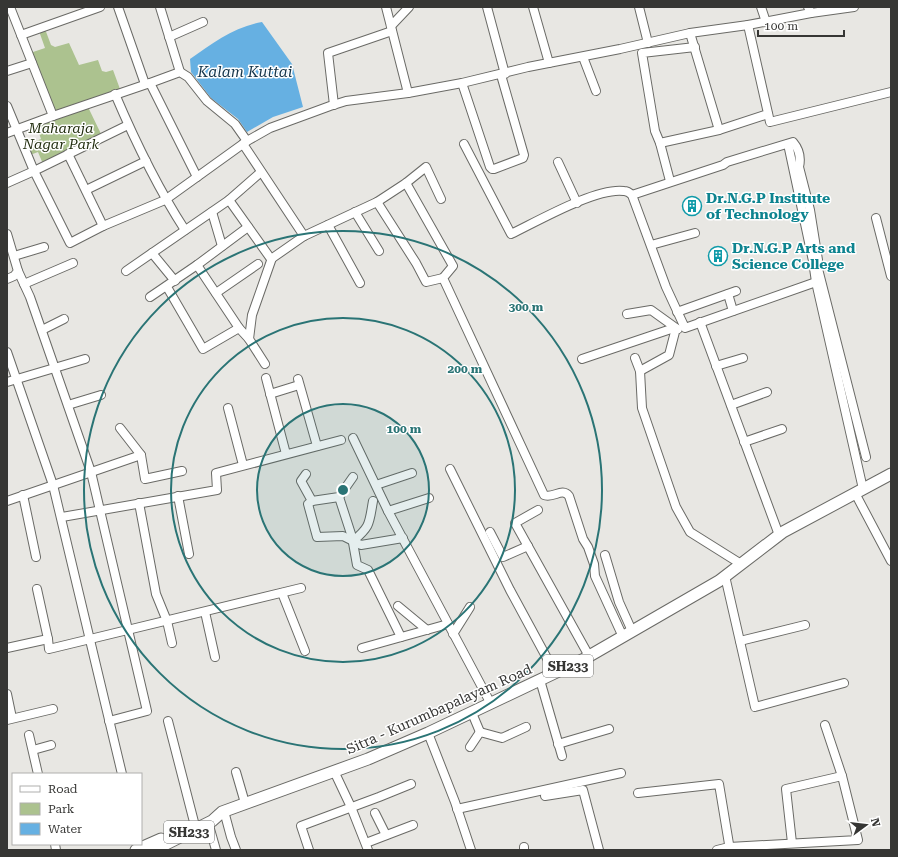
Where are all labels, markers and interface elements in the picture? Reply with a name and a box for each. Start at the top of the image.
scale bar [758,12,844,38]
text: 100 m [764,19,798,33]
water label: Kalam Kuttai [197,63,293,81]
park label: Maharaja Nagar Park [22,120,99,152]
place label: Dr.N.G.P Institute of Technology [706,190,830,222]
building icon: Dr.N.G.P Institute of Technology [681,195,703,217]
place label: Dr.N.G.P Arts and Science College [732,240,856,272]
building icon: Dr.N.G.P Arts and Science College [707,245,729,267]
text: 300 m [509,300,544,314]
text: 200 m [448,362,483,376]
text: 100 m [387,422,422,436]
centre of rings [336,483,350,497]
road number: SH233 [543,655,593,677]
street label: Sitra - Kurumbapalayam Road [344,661,534,757]
legend [12,773,142,845]
text: Road [48,782,78,796]
text: Park [48,802,75,816]
north arrow [846,805,886,845]
text: N [868,817,883,829]
road number: SH233 [164,821,214,843]
text: Water [48,822,82,836]

